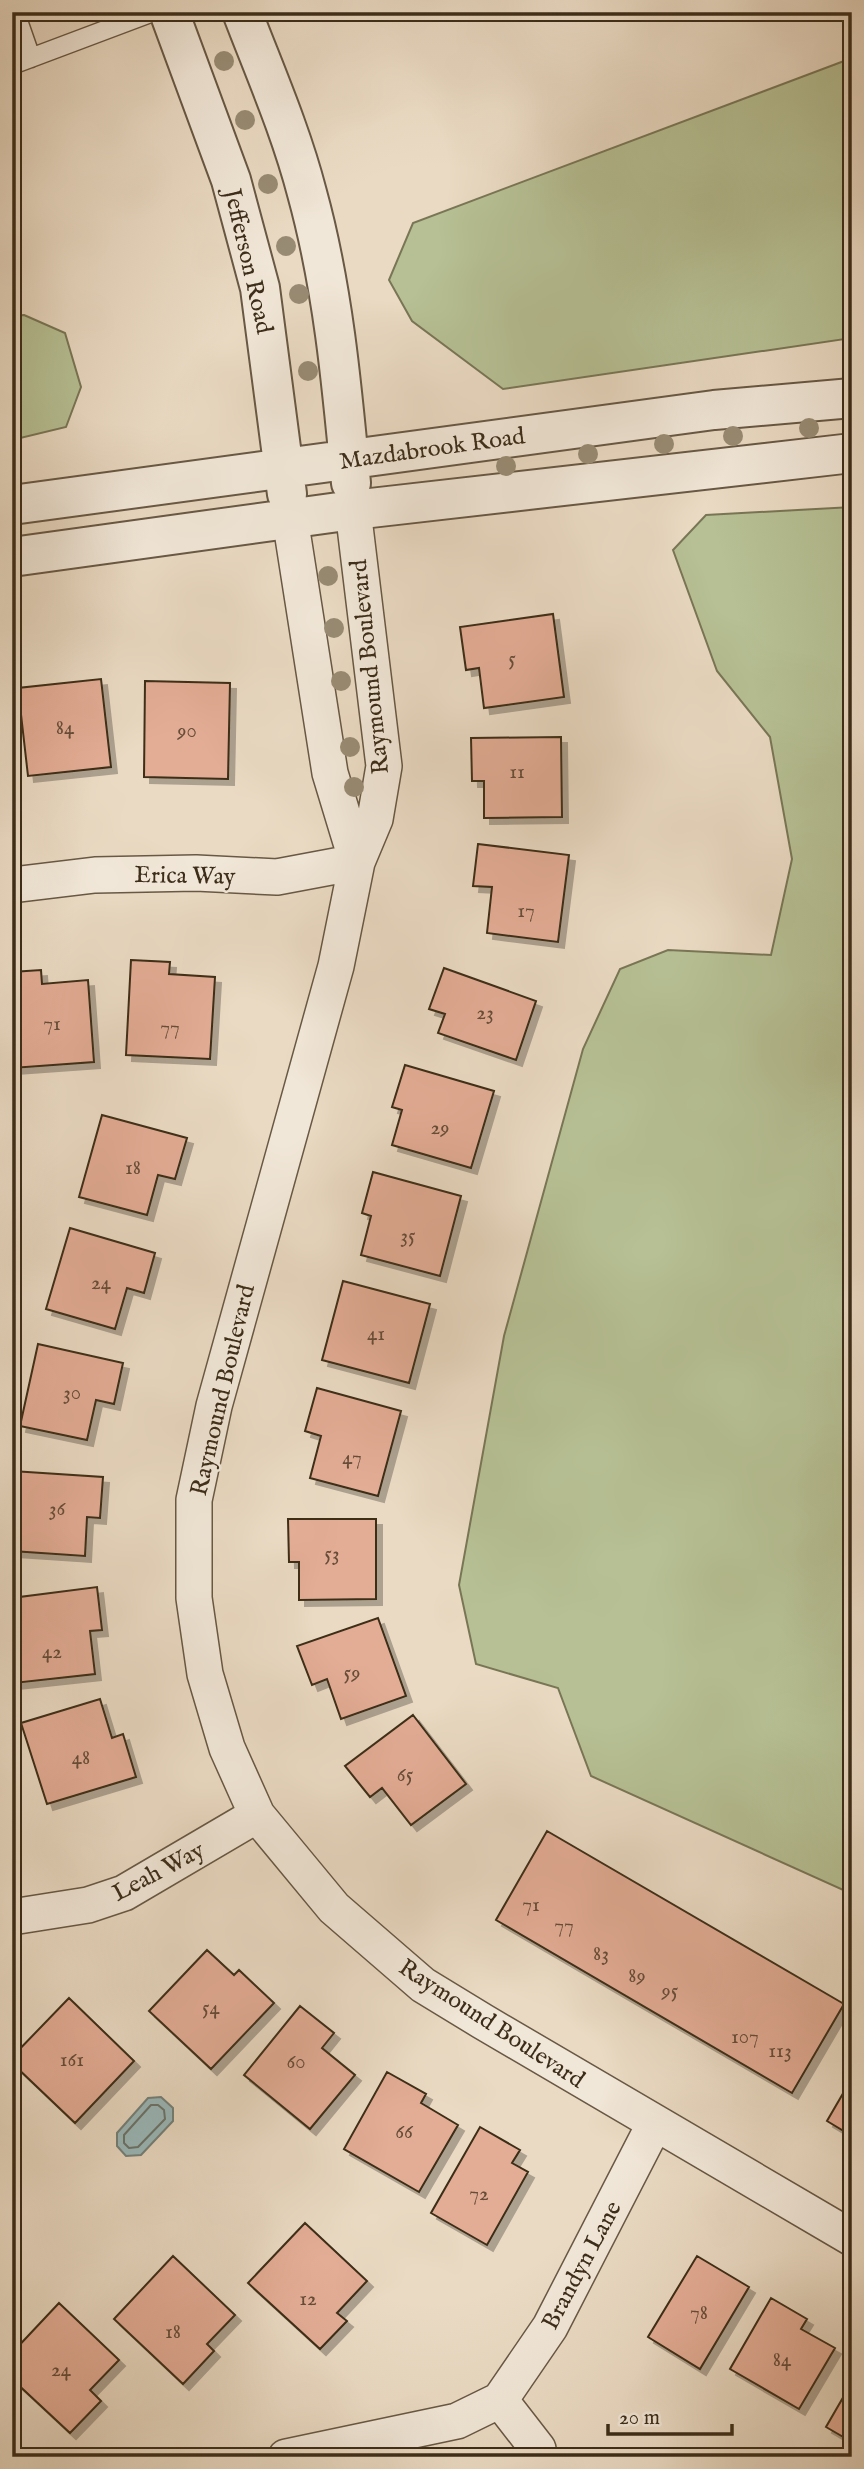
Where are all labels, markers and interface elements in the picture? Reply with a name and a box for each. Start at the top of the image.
street label: Jefferson Road [215,183,279,337]
street label: Mazdabrook Road [338,421,527,478]
street label: Raymound Boulevard [344,558,397,776]
house number: 5 [508,646,516,673]
house number: 84 [56,715,75,742]
house number: 90 [176,718,197,745]
house number: 11 [509,759,525,786]
street label: Erica Way [134,860,236,893]
house number: 17 [517,898,535,925]
house number: 23 [476,1000,494,1027]
house number: 71 [43,1011,61,1038]
house number: 77 [160,1015,180,1042]
house number: 29 [430,1115,450,1142]
house number: 18 [125,1155,141,1182]
house number: 35 [400,1223,416,1250]
house number: 24 [91,1270,112,1297]
street label: Raymound Boulevard [184,1282,263,1499]
house number: 41 [367,1321,385,1348]
house number: 30 [63,1380,81,1407]
house number: 47 [342,1445,362,1472]
house number: 36 [49,1496,66,1523]
house number: 53 [324,1541,340,1568]
house number: 42 [42,1639,62,1666]
house number: 59 [344,1660,360,1687]
house number: 48 [72,1745,90,1772]
house number: 65 [397,1762,414,1789]
street label: Leah Way [107,1835,210,1909]
house number: 71 [522,1892,540,1919]
house number: 77 [554,1913,574,1940]
house number: 83 [593,1941,609,1968]
street label: Raymound Boulevard [392,1952,590,2096]
house number: 89 [628,1963,646,1990]
house number: 95 [661,1978,679,2005]
house number: 54 [202,1995,221,2022]
house number: 107 [731,2024,759,2051]
house number: 113 [768,2038,792,2065]
house number: 161 [60,2047,84,2074]
house number: 60 [286,2049,306,2076]
house number: 66 [395,2119,414,2146]
house number: 72 [469,2181,489,2208]
street label: Brandyn Lane [535,2196,629,2335]
house number: 12 [299,2286,317,2313]
house number: 78 [690,2300,708,2327]
house number: 18 [165,2319,181,2346]
house number: 84 [773,2347,792,2374]
house number: 24 [51,2357,72,2384]
scale bar [608,2392,733,2436]
text: 20 m [619,2405,660,2432]

